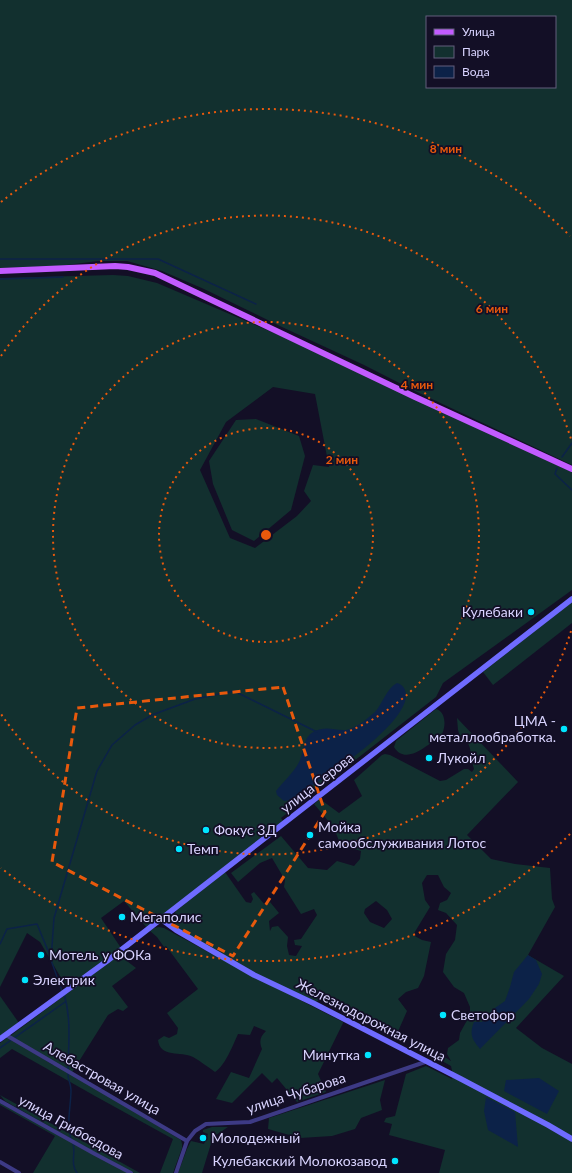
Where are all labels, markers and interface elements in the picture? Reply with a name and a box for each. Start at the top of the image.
legend [426,16,556,88]
text: Улица [462,24,495,39]
text: Парк [462,44,490,59]
text: Вода [462,64,490,79]
text: 8 мин [430,141,462,156]
text: 6 мин [476,301,508,316]
text: 4 мин [401,377,433,392]
text: 2 мин [326,452,358,467]
centre of rings [259,528,273,542]
place label: Кулебаки [462,603,523,620]
marker: Кулебаки [526,607,536,617]
place label: ЦМА - металлообработка. [429,712,556,745]
marker: ЦМА - металлообработка. [559,724,569,734]
street label: улица Серова [277,749,357,816]
place label: Лукойл [436,749,485,766]
marker: Лукойл [424,753,434,763]
place label: Мойка самообслуживания Лотос [318,818,486,851]
place label: Фокус 3Д [214,821,276,838]
marker: Фокус 3Д [201,825,211,835]
marker: Мойка самообслуживания Лотос [305,830,315,840]
place label: Темп [187,840,219,857]
marker: Темп [174,844,184,854]
place label: Мегаполис [130,908,202,925]
marker: Мегаполис [117,912,127,922]
place label: Мотель у ФОКа [49,946,151,963]
marker: Мотель у ФОКа [36,950,46,960]
place label: Электрик [33,971,96,988]
street label: Железнодорожная улица [294,974,449,1065]
marker: Электрик [20,975,30,985]
place label: Светофор [451,1006,515,1023]
marker: Светофор [438,1010,448,1020]
street label: Алебастровая улица [41,1037,164,1118]
place label: Минутка [303,1046,360,1063]
marker: Минутка [363,1050,373,1060]
street label: улица Чубарова [244,1069,347,1117]
street label: улица Грибоедова [16,1091,127,1162]
place label: Молодежный [211,1129,300,1146]
marker: Молодежный [198,1133,208,1143]
place label: Кулебакский Молокозавод [213,1152,387,1169]
marker: Кулебакский Молокозавод [390,1156,400,1166]

